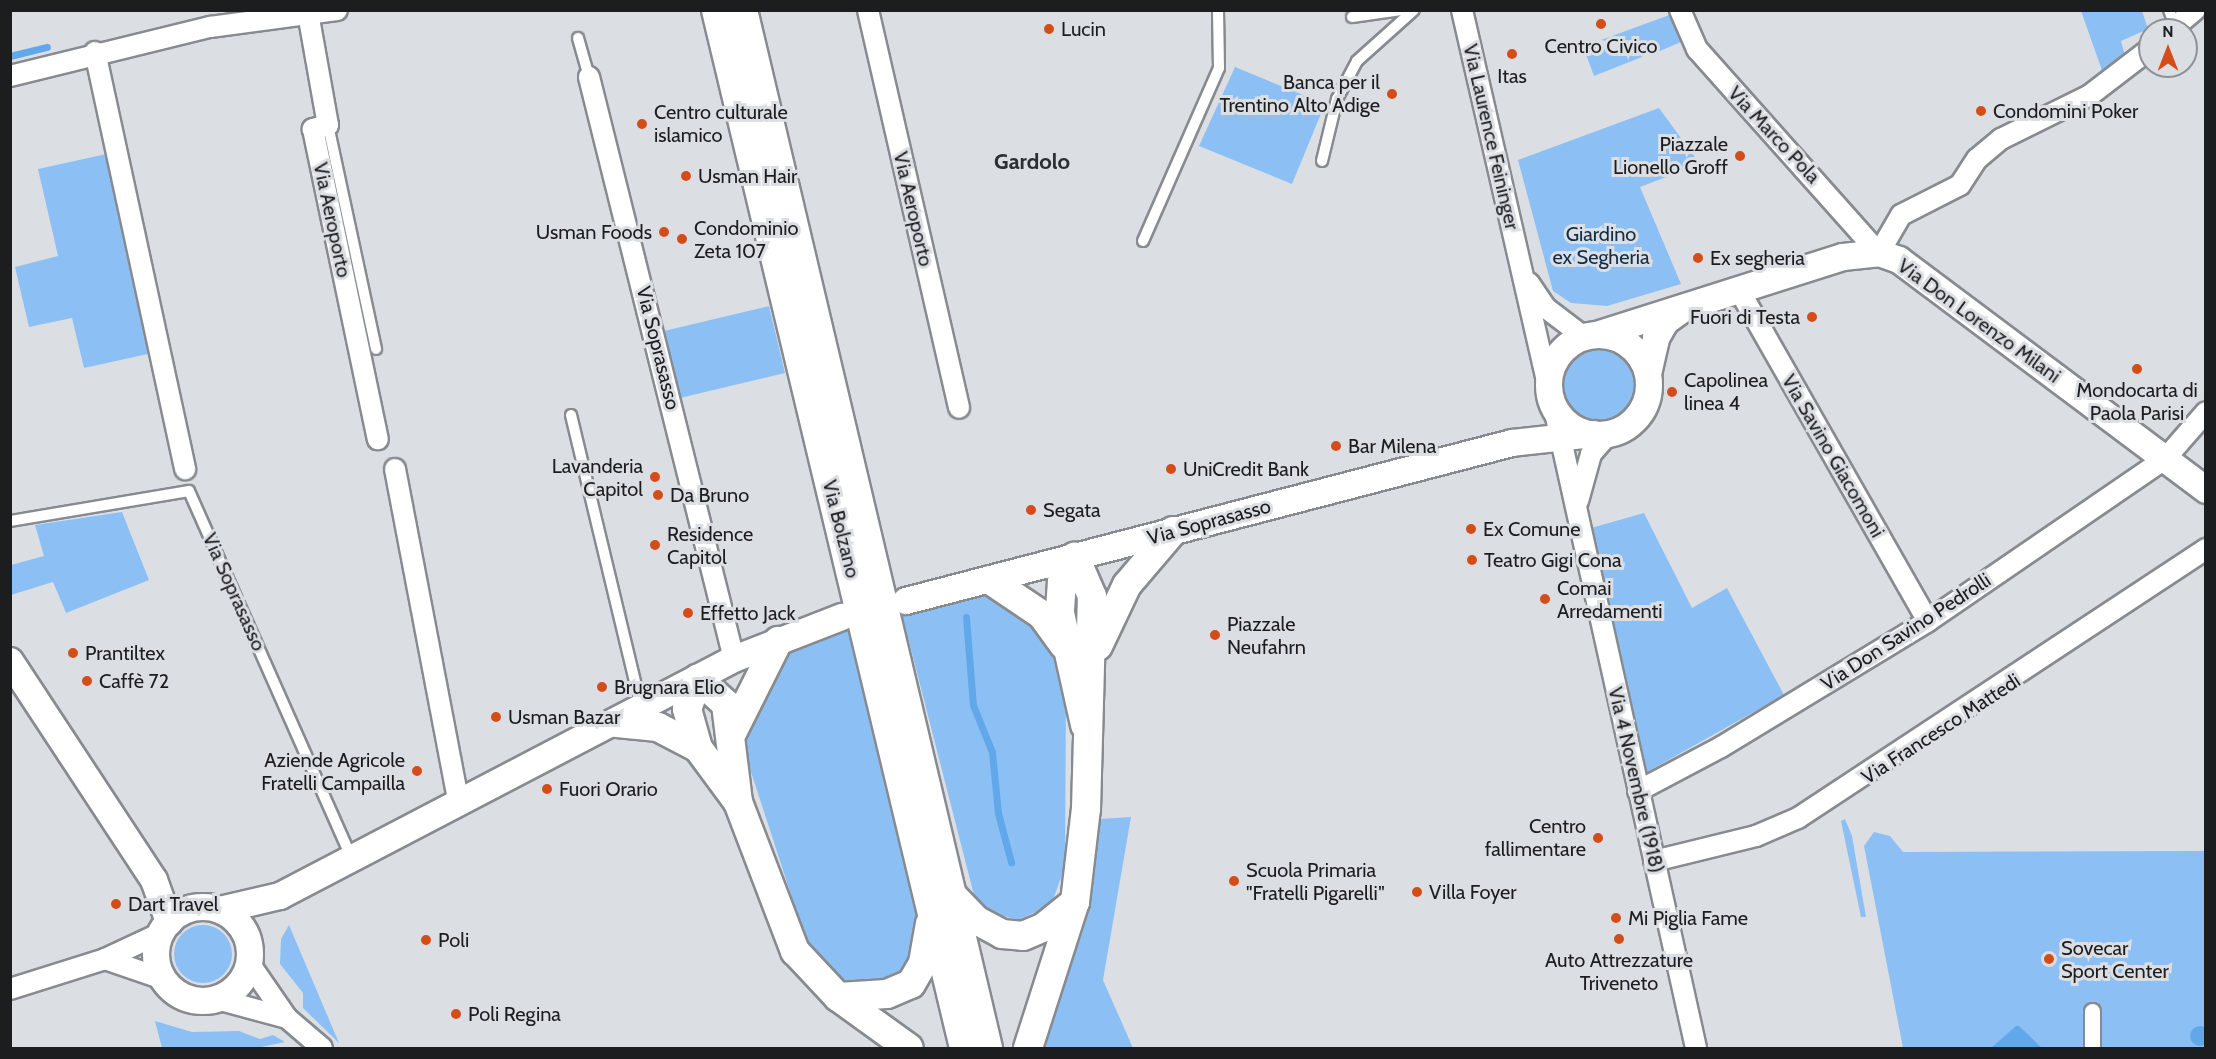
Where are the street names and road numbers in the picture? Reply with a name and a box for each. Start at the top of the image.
street label: Via Laurence Feininger [1458,42,1524,232]
street label: Via Marco Pola [1723,81,1825,189]
street label: Via Aeroporto [888,149,938,269]
street label: Via Aeroporto [308,160,356,280]
street label: Via Don Lorenzo Milani [1893,254,2065,388]
street label: Via Soprasasso [631,284,685,412]
street label: Via Savino Giacomoni [1777,370,1889,542]
street label: Via Bolzano [817,477,865,581]
street label: Via Soprasasso [1145,494,1273,550]
street label: Via Soprasasso [197,529,271,655]
street label: Via Don Savino Pedrolli [1817,568,1995,696]
street label: Via Francesco Mattedi [1857,669,2025,789]
street label: Via 4 Novembre (1918) [1603,685,1669,875]

